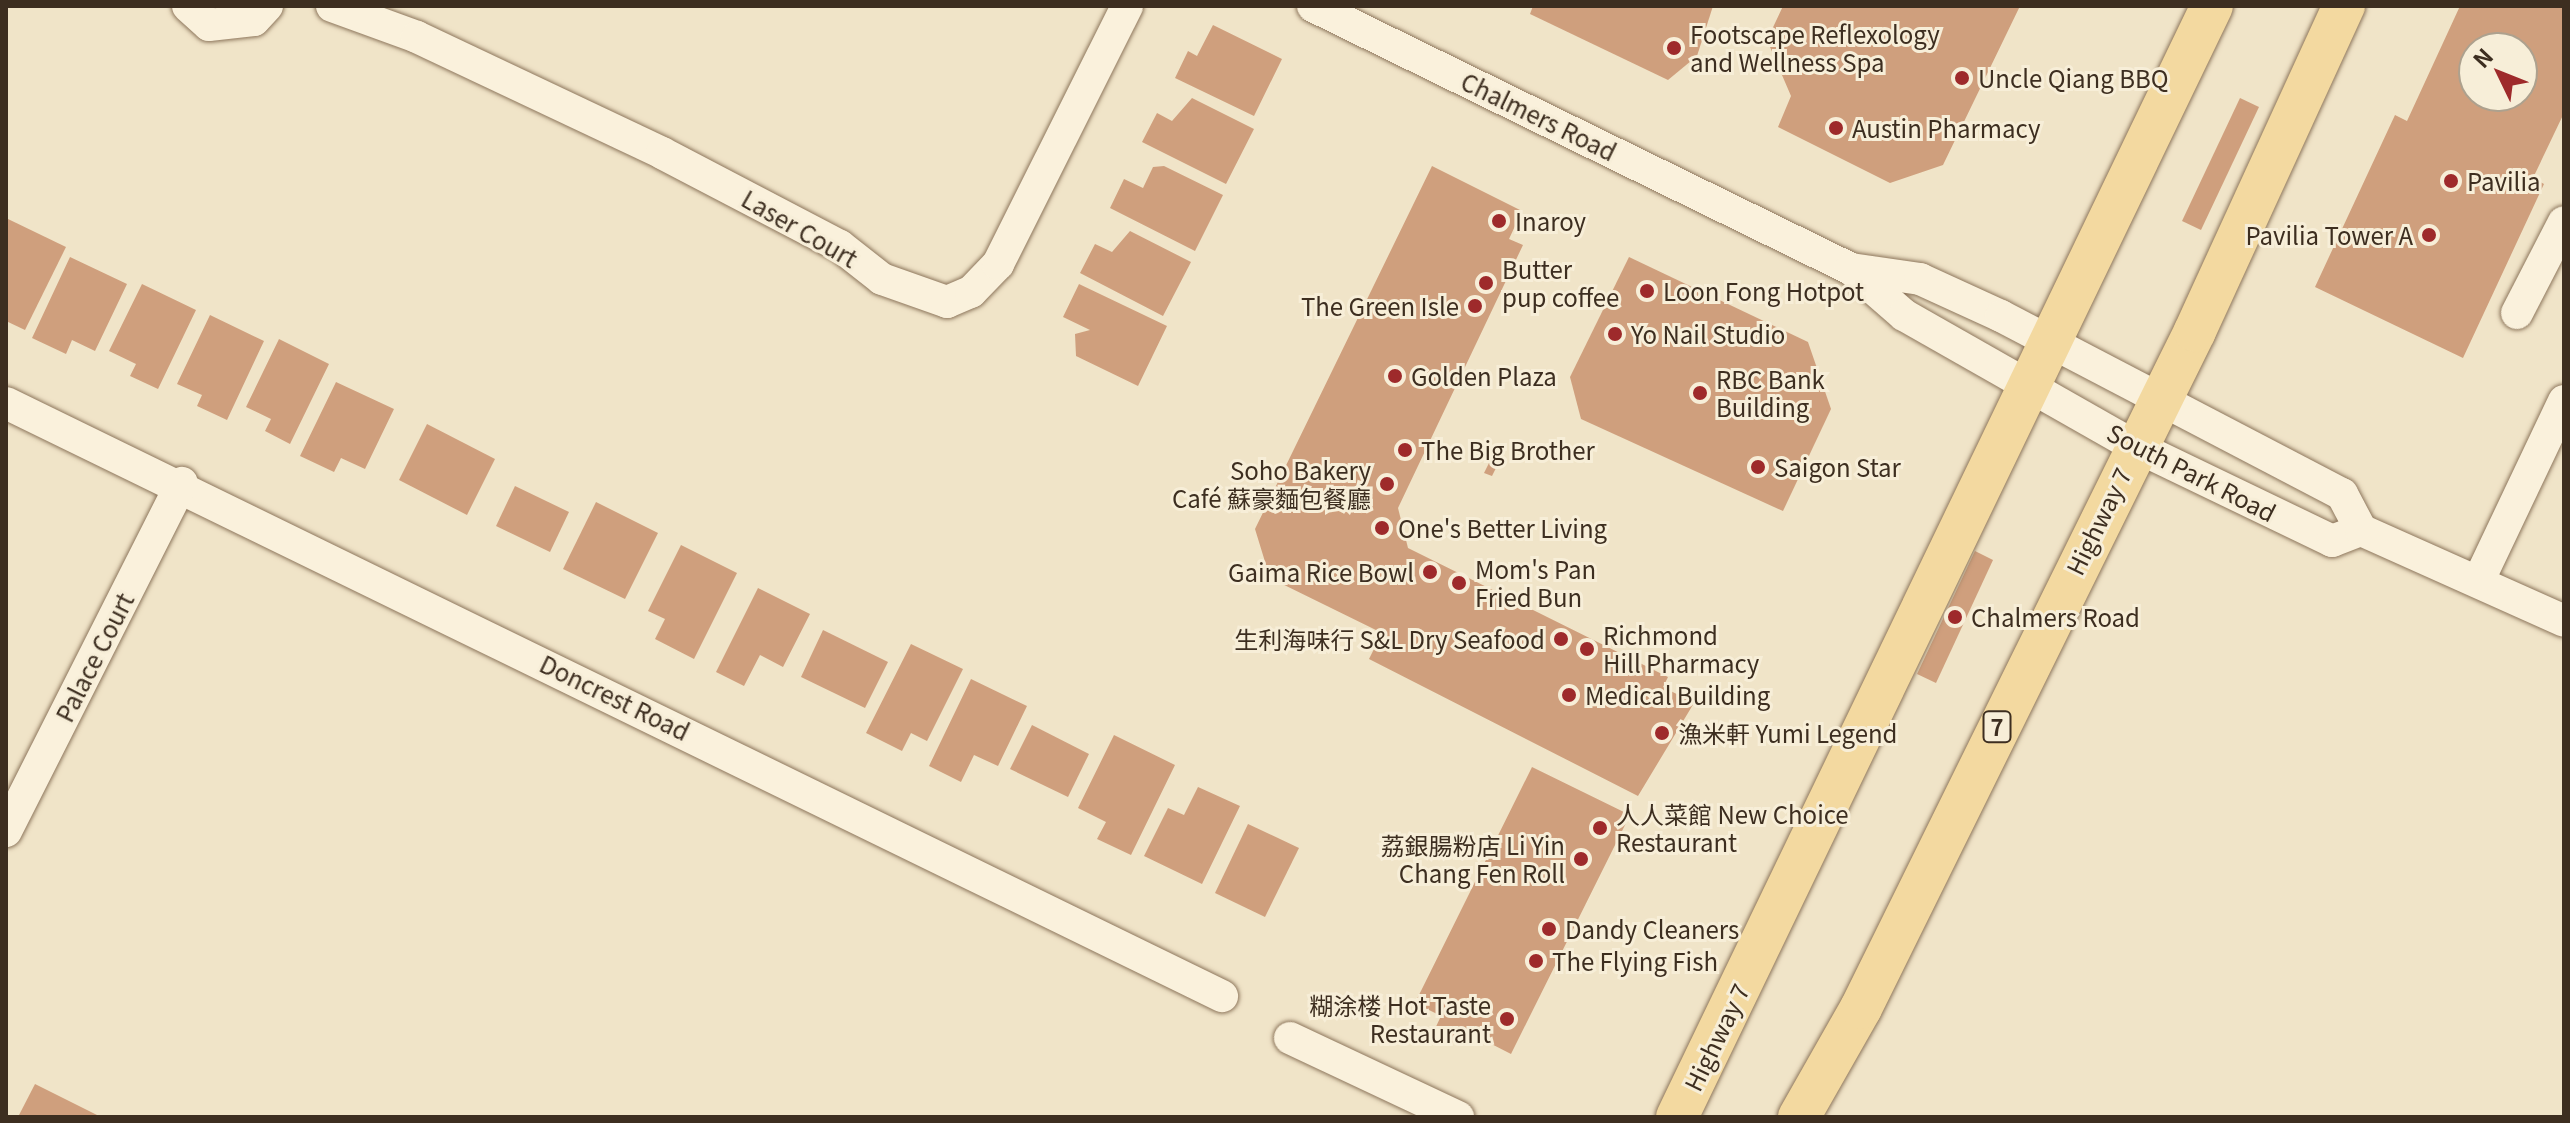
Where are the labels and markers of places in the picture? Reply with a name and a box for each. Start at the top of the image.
place label: Footscape Reflexology and Wellness Spa [1690,20,1940,76]
marker: Footscape Reflexology and Wellness Spa [1665,39,1683,57]
place label: Uncle Qiang BBQ [1978,64,2168,92]
marker: Uncle Qiang BBQ [1953,69,1971,87]
place label: Austin Pharmacy [1852,114,2040,142]
marker: Austin Pharmacy [1827,119,1845,137]
place label: Pavilia [2467,167,2541,195]
marker: Pavilia [2442,172,2460,190]
place label: Inaroy [1515,207,1586,235]
marker: Inaroy [1490,212,1508,230]
place label: Pavilia Tower A [2246,221,2413,249]
marker: Pavilia Tower A [2420,226,2438,244]
place label: Butter pup coffee [1502,255,1619,311]
marker: Butter pup coffee [1477,274,1495,292]
place label: Loon Fong Hotpot [1663,277,1864,305]
marker: Loon Fong Hotpot [1638,282,1656,300]
place label: The Green Isle [1301,292,1459,320]
marker: The Green Isle [1466,297,1484,315]
place label: Yo Nail Studio [1631,320,1785,348]
marker: Yo Nail Studio [1606,325,1624,343]
place label: Golden Plaza [1411,362,1557,390]
place label: RBC Bank Building [1716,365,1825,421]
marker: Golden Plaza [1386,367,1404,385]
marker: RBC Bank Building [1691,384,1709,402]
place label: The Big Brother [1421,436,1595,464]
marker: The Big Brother [1396,441,1414,459]
place label: Saigon Star [1774,453,1901,481]
place label: Soho Bakery Café 蘇豪麵包餐廳 [1172,456,1371,512]
marker: Saigon Star [1749,458,1767,476]
marker: Soho Bakery Café 蘇豪麵包餐廳 [1378,475,1396,493]
place label: One's Better Living [1398,514,1607,542]
marker: One's Better Living [1373,519,1391,537]
place label: Mom's Pan Fried Bun [1475,555,1596,611]
place label: Gaima Rice Bowl [1228,558,1414,586]
marker: Gaima Rice Bowl [1421,563,1439,581]
marker: Mom's Pan Fried Bun [1450,574,1468,592]
place label: Chalmers Road [1971,603,2140,631]
marker: Chalmers Road [1946,608,1964,626]
place label: Richmond Hill Pharmacy [1603,621,1759,677]
place label: 生利海味行 S&L Dry Seafood [1234,625,1545,653]
marker: 生利海味行 S&L Dry Seafood [1552,630,1570,648]
marker: Richmond Hill Pharmacy [1578,640,1596,658]
place label: Medical Building [1585,681,1770,709]
marker: Medical Building [1560,686,1578,704]
place label: 漁米軒 Yumi Legend [1678,719,1897,747]
marker: 漁米軒 Yumi Legend [1653,724,1671,742]
place label: 人人菜館 New Choice Restaurant [1616,800,1849,856]
marker: 人人菜館 New Choice Restaurant [1591,819,1609,837]
place label: 荔銀腸粉店 Li Yin Chang Fen Roll [1381,831,1565,887]
marker: 荔銀腸粉店 Li Yin Chang Fen Roll [1572,850,1590,868]
place label: Dandy Cleaners [1565,915,1739,943]
marker: Dandy Cleaners [1540,920,1558,938]
place label: The Flying Fish [1552,947,1718,975]
marker: The Flying Fish [1527,952,1545,970]
place label: 糊涂楼 Hot Taste Restaurant [1309,991,1491,1047]
marker: 糊涂楼 Hot Taste Restaurant [1498,1010,1516,1028]

